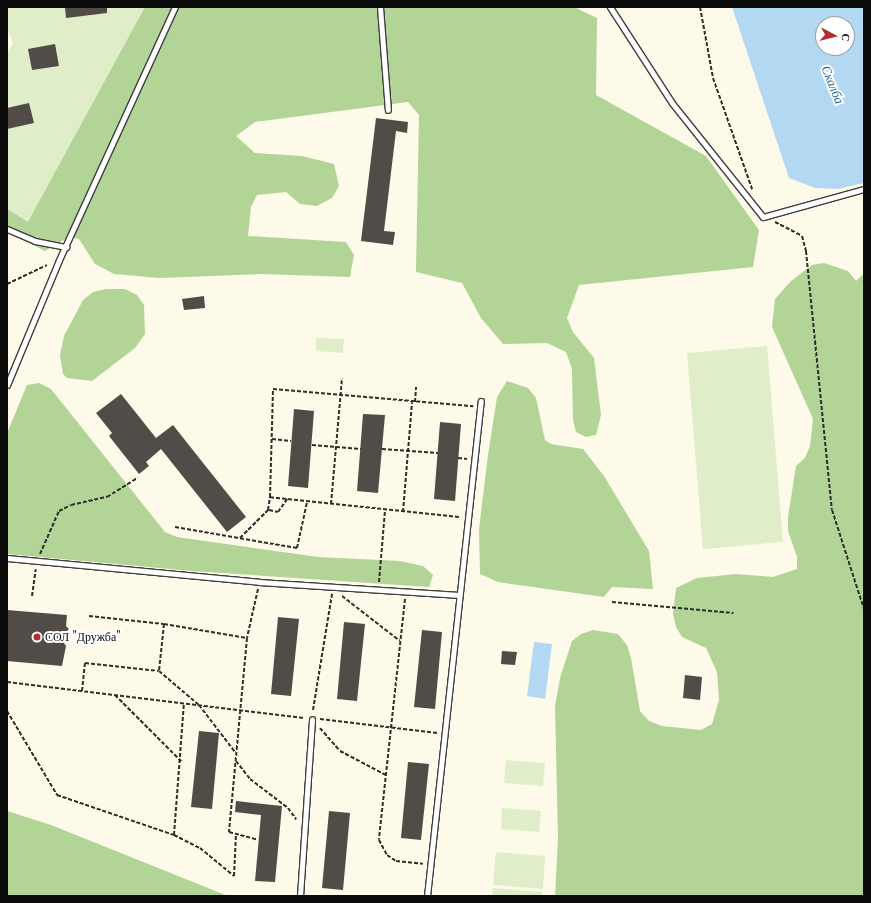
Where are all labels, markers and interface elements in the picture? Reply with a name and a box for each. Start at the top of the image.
north arrow [815,16,855,56]
text: С [838,33,853,42]
water label: Скалба [817,64,847,106]
place label: СОЛ "Дружба" [45,630,121,644]
marker: СОЛ "Дружба" [32,632,42,642]

